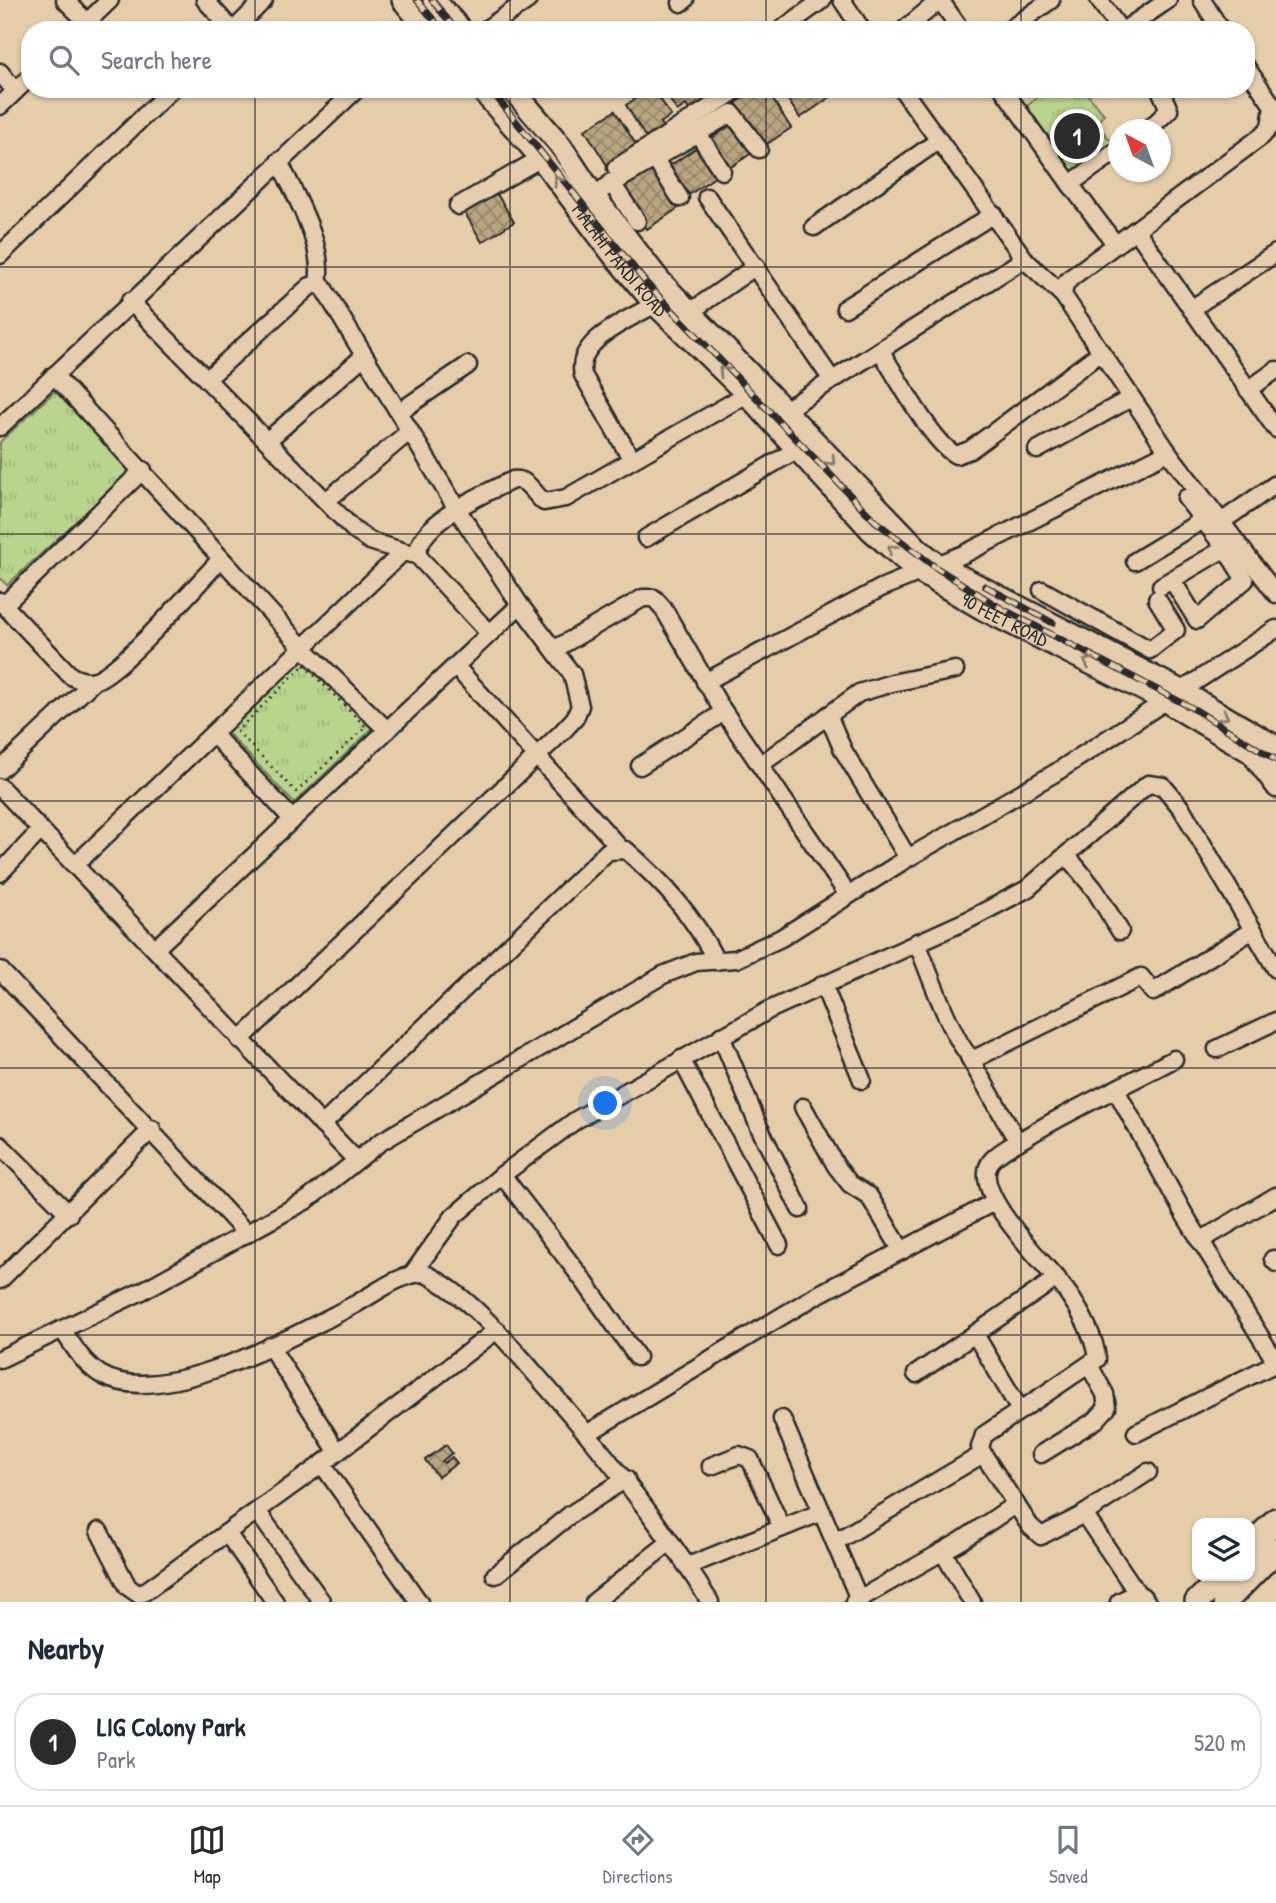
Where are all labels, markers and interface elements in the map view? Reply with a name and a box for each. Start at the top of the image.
search box [21,21,1255,98]
icon: search [45,41,83,79]
text: Search here [101,42,212,77]
pin: 1 [1054,110,1100,162]
north arrow [1108,119,1171,182]
one-way arrow [554,176,566,189]
street label: MALAHI PAKDI ROAD [566,198,673,322]
one-way arrow [718,366,731,379]
one-way arrow [823,453,836,466]
one-way arrow [887,545,900,557]
street label: 90 FEET ROAD [956,586,1052,653]
one-way arrow [1083,656,1095,670]
one-way arrow [1216,708,1229,721]
your location [588,1086,622,1120]
map controls [1192,1518,1255,1581]
button: layers [1192,1518,1255,1581]
text: Nearby [28,1628,104,1668]
text: LIG Colony Park [97,1709,246,1744]
text: 1 [49,1727,57,1758]
text: 520 m [1194,1727,1246,1758]
text: Park [97,1744,135,1775]
tab: Map [188,1821,226,1889]
tab: Directions [603,1821,673,1889]
tab: Saved [1049,1821,1088,1889]

